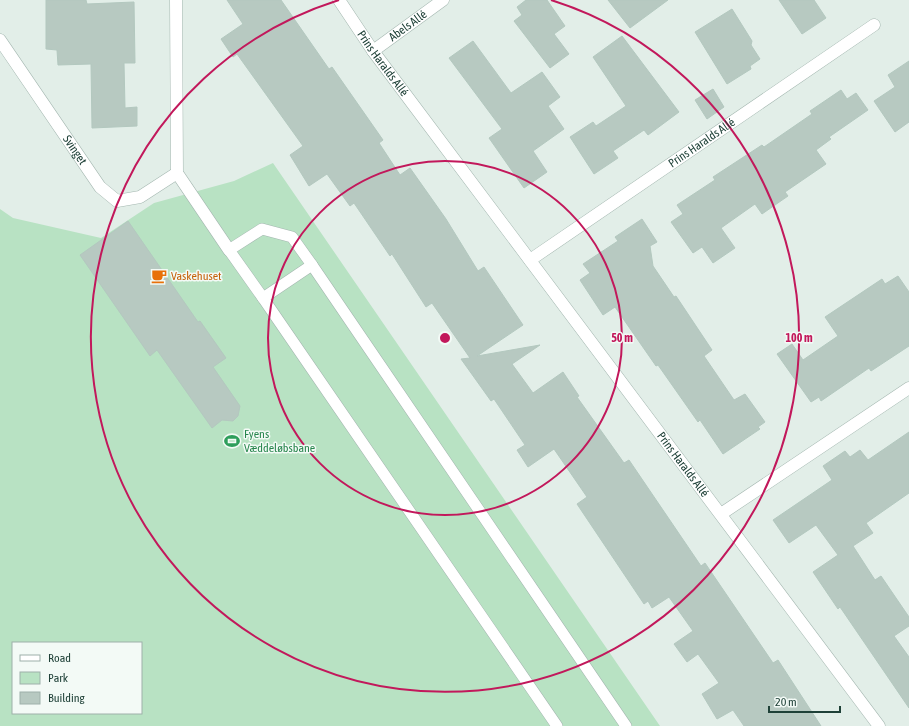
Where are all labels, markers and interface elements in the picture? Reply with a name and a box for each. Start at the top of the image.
street label: Abels Allé [386,7,430,44]
street label: Prins Haralds Allé [354,28,411,99]
street label: Prins Haralds Allé [666,115,738,170]
street label: Svinget [60,133,90,168]
cafe icon: Vaskehuset [150,267,168,285]
place label: Vaskehuset [171,269,222,283]
centre of rings [438,331,452,345]
text: 50 m [611,331,633,345]
text: 100 m [785,331,813,345]
place label: Fyens Væddeløbsbane [244,427,315,455]
street label: Prins Haralds Allé [654,429,712,500]
sports icon: Fyens Væddeløbsbane [223,432,241,450]
legend [12,642,142,714]
text: Road [48,651,71,665]
text: Park [48,671,69,685]
scale bar [769,688,840,714]
text: Building [48,691,86,705]
text: 20 m [775,695,797,709]

